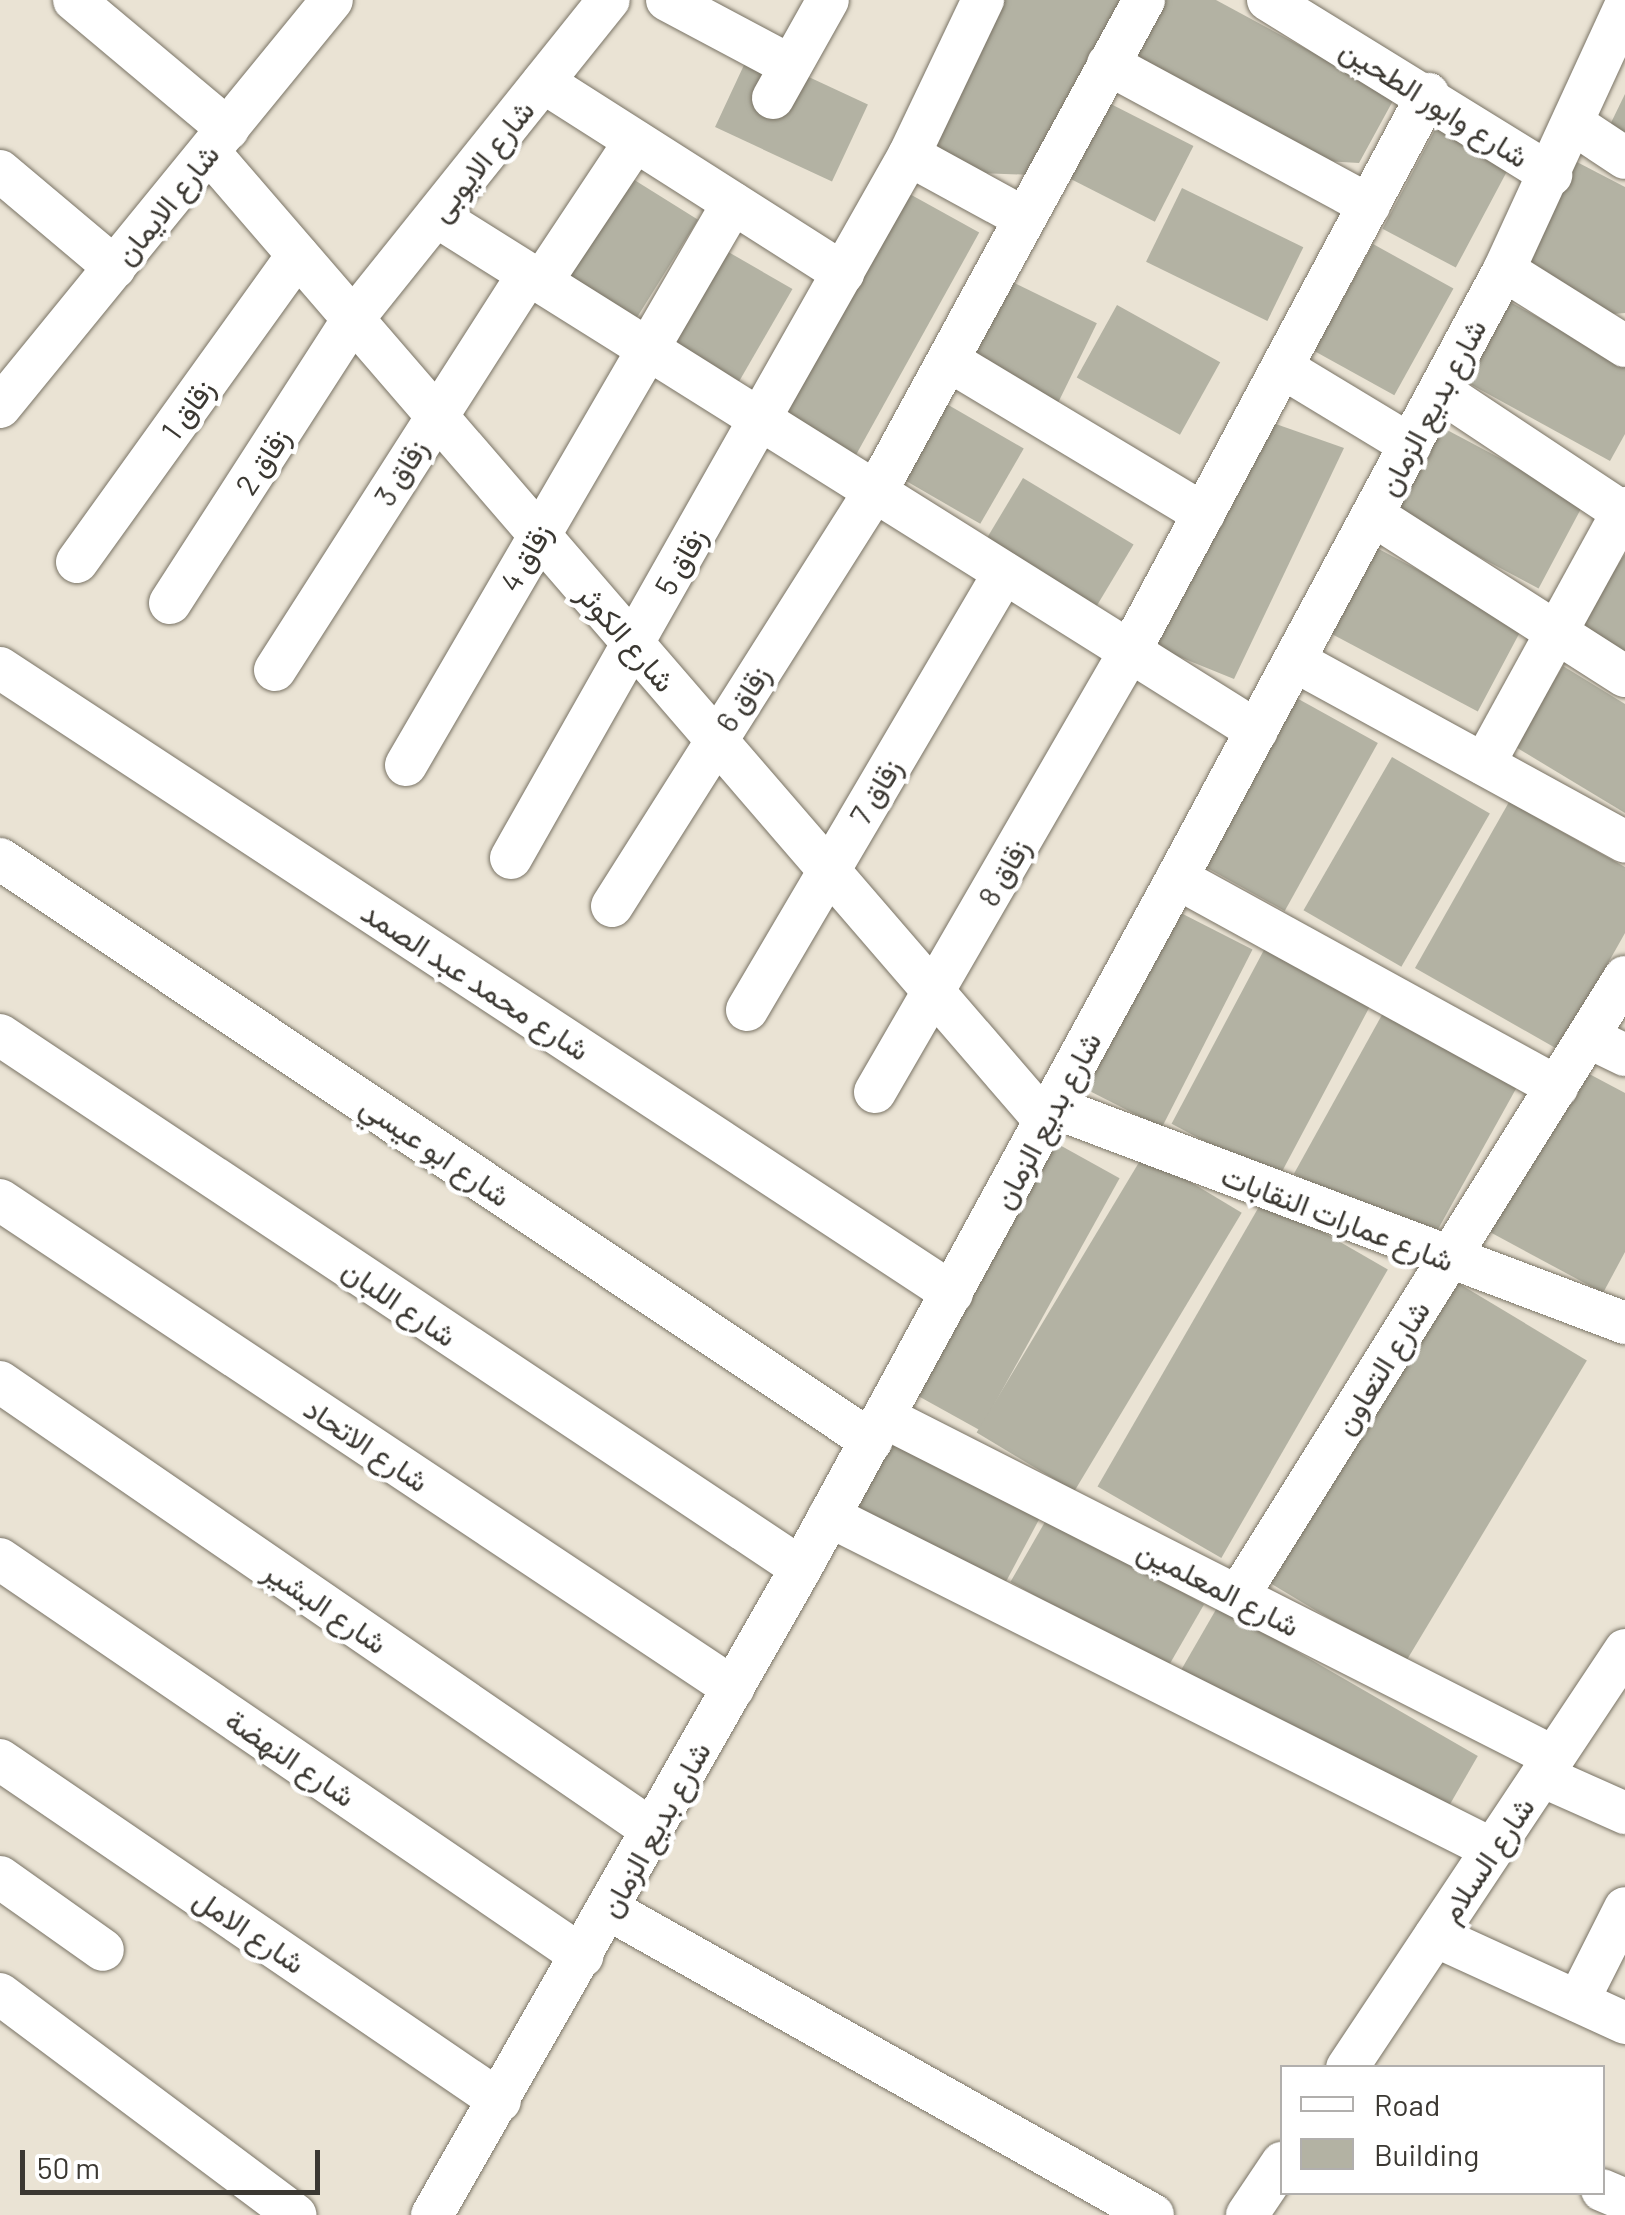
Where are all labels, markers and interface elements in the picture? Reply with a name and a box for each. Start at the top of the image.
street label: شارع وابور الطحين [1334,30,1536,174]
street label: شارع الايوبى [421,92,541,228]
street label: شارع الايمان [106,136,226,272]
street label: شارع بديع الزمان [1369,312,1493,502]
street label: زقاق 1 [153,371,221,447]
street label: زقاق 2 [227,421,297,501]
street label: زقاق 3 [366,432,434,512]
street label: زقاق 4 [491,516,559,598]
street label: زقاق 5 [646,521,714,601]
street label: شارع الكوثر [570,576,684,698]
street label: زقاق 6 [707,658,777,738]
street label: زقاق 7 [841,751,909,831]
street label: زقاق 8 [969,832,1037,912]
street label: شارع محمد عبد الصمد [355,893,597,1067]
street label: شارع بديع الزمان [984,1025,1108,1215]
street label: شارع ابو عيسي [354,1087,518,1213]
street label: شارع عمارات النقابات [1217,1156,1459,1278]
street label: شارع اللبان [336,1251,464,1353]
street label: شارع التعاون [1326,1293,1436,1441]
street label: شارع الاتحاد [298,1389,436,1499]
street label: شارع المعلمين [1132,1531,1306,1643]
street label: شارع البشير [257,1552,395,1660]
street label: شارع النهضة [219,1701,363,1813]
street label: شارع بديع الزمان [591,1735,717,1923]
street label: شارع السلام [1431,1790,1541,1928]
street label: شارع الامل [188,1880,312,1980]
legend [1280,2065,1605,2195]
text: Road [1374,2086,1440,2122]
scale bar [25,2130,325,2192]
text: Building [1374,2136,1479,2172]
text: 50 m [37,2149,100,2185]

